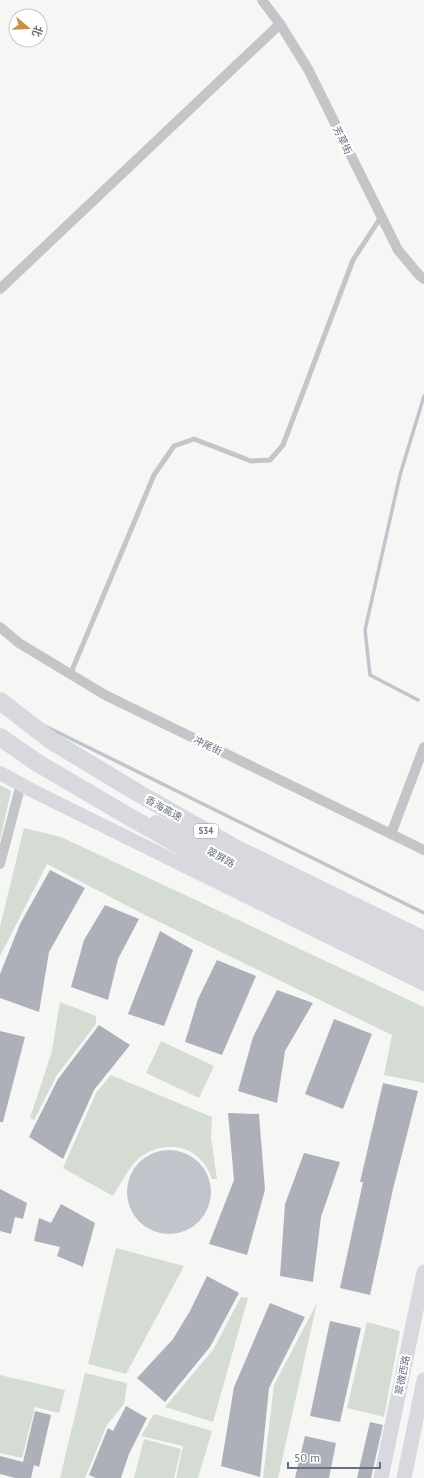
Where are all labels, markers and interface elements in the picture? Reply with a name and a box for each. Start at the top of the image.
north arrow [8,8,48,48]
text: 北 [29,24,46,39]
street label: 芳草街 [330,124,355,157]
street label: 冲尾街 [191,733,224,758]
street label: 香海高速 [143,793,184,824]
road number: S34 [194,824,218,838]
street label: 翠屏路 [204,845,237,870]
street label: 翠微西路 [392,1354,413,1396]
scale bar [288,1444,380,1470]
text: 50 m [294,1450,320,1465]

